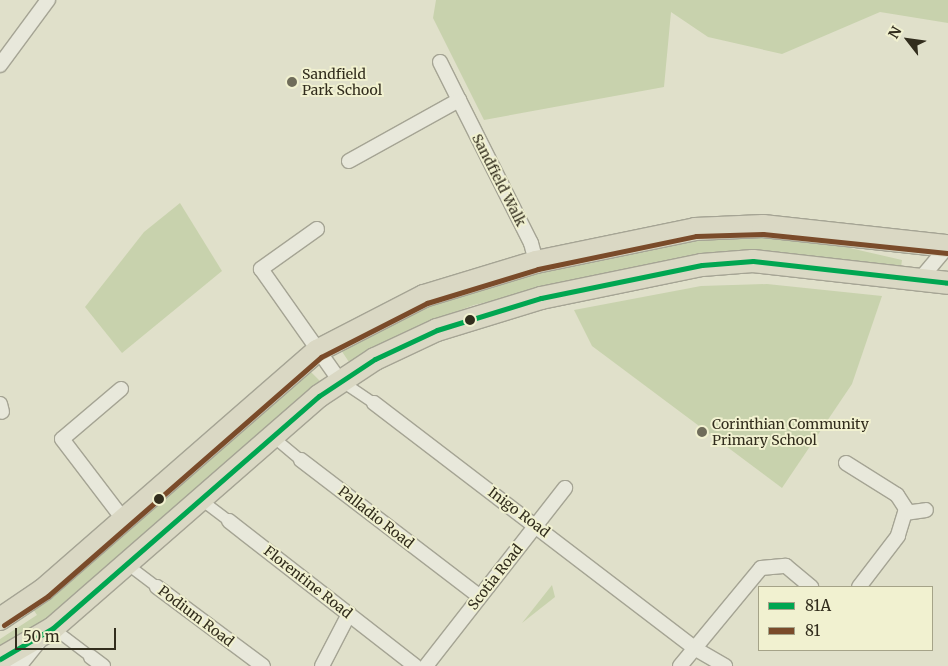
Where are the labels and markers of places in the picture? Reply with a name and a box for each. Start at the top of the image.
place label: Sandfield Park School [302,66,382,98]
marker: Sandfield Park School [286,76,298,88]
unlabelled marker [465,315,475,325]
place label: Corinthian Community Primary School [712,416,869,448]
marker: Corinthian Community Primary School [696,426,708,438]
unlabelled marker [154,494,164,504]

